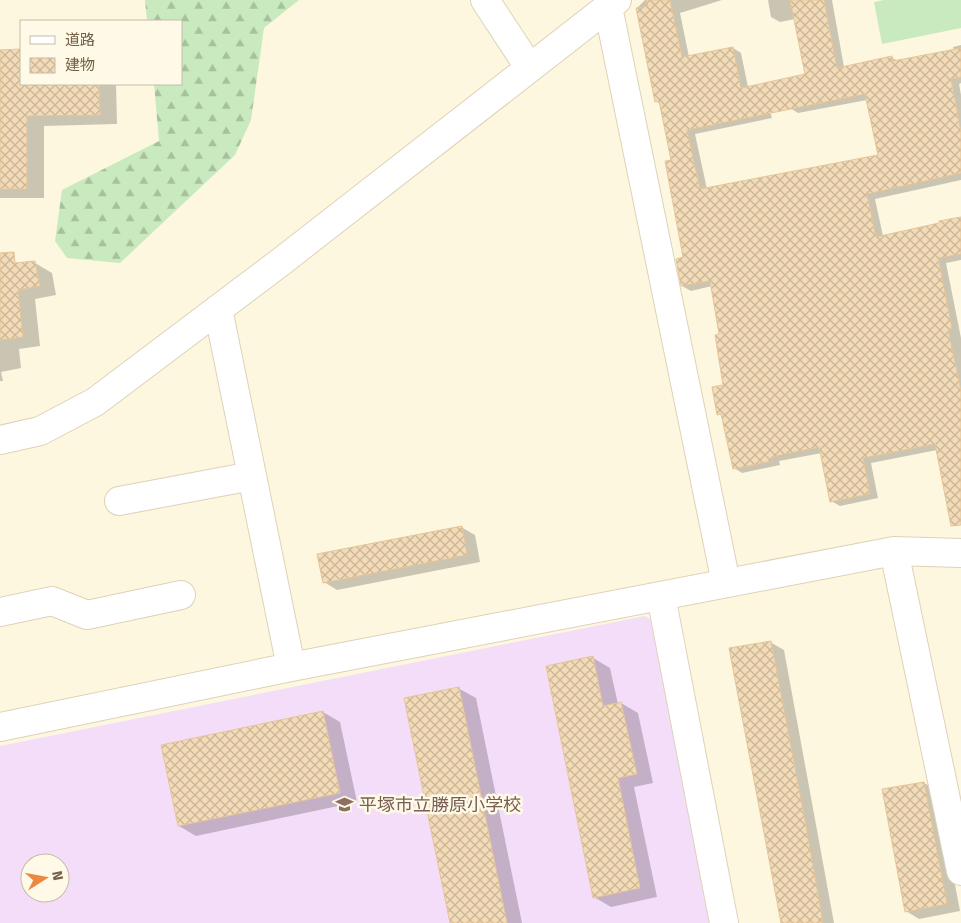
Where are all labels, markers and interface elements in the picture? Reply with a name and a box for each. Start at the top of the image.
legend [20,20,182,85]
text: 道路 [65,31,95,49]
text: 建物 [65,56,95,74]
place label: 平塚市立勝原小学校 [359,794,521,816]
school or university icon: 平塚市立勝原小学校 [335,795,355,815]
north arrow [20,853,70,903]
text: N [48,869,67,882]

